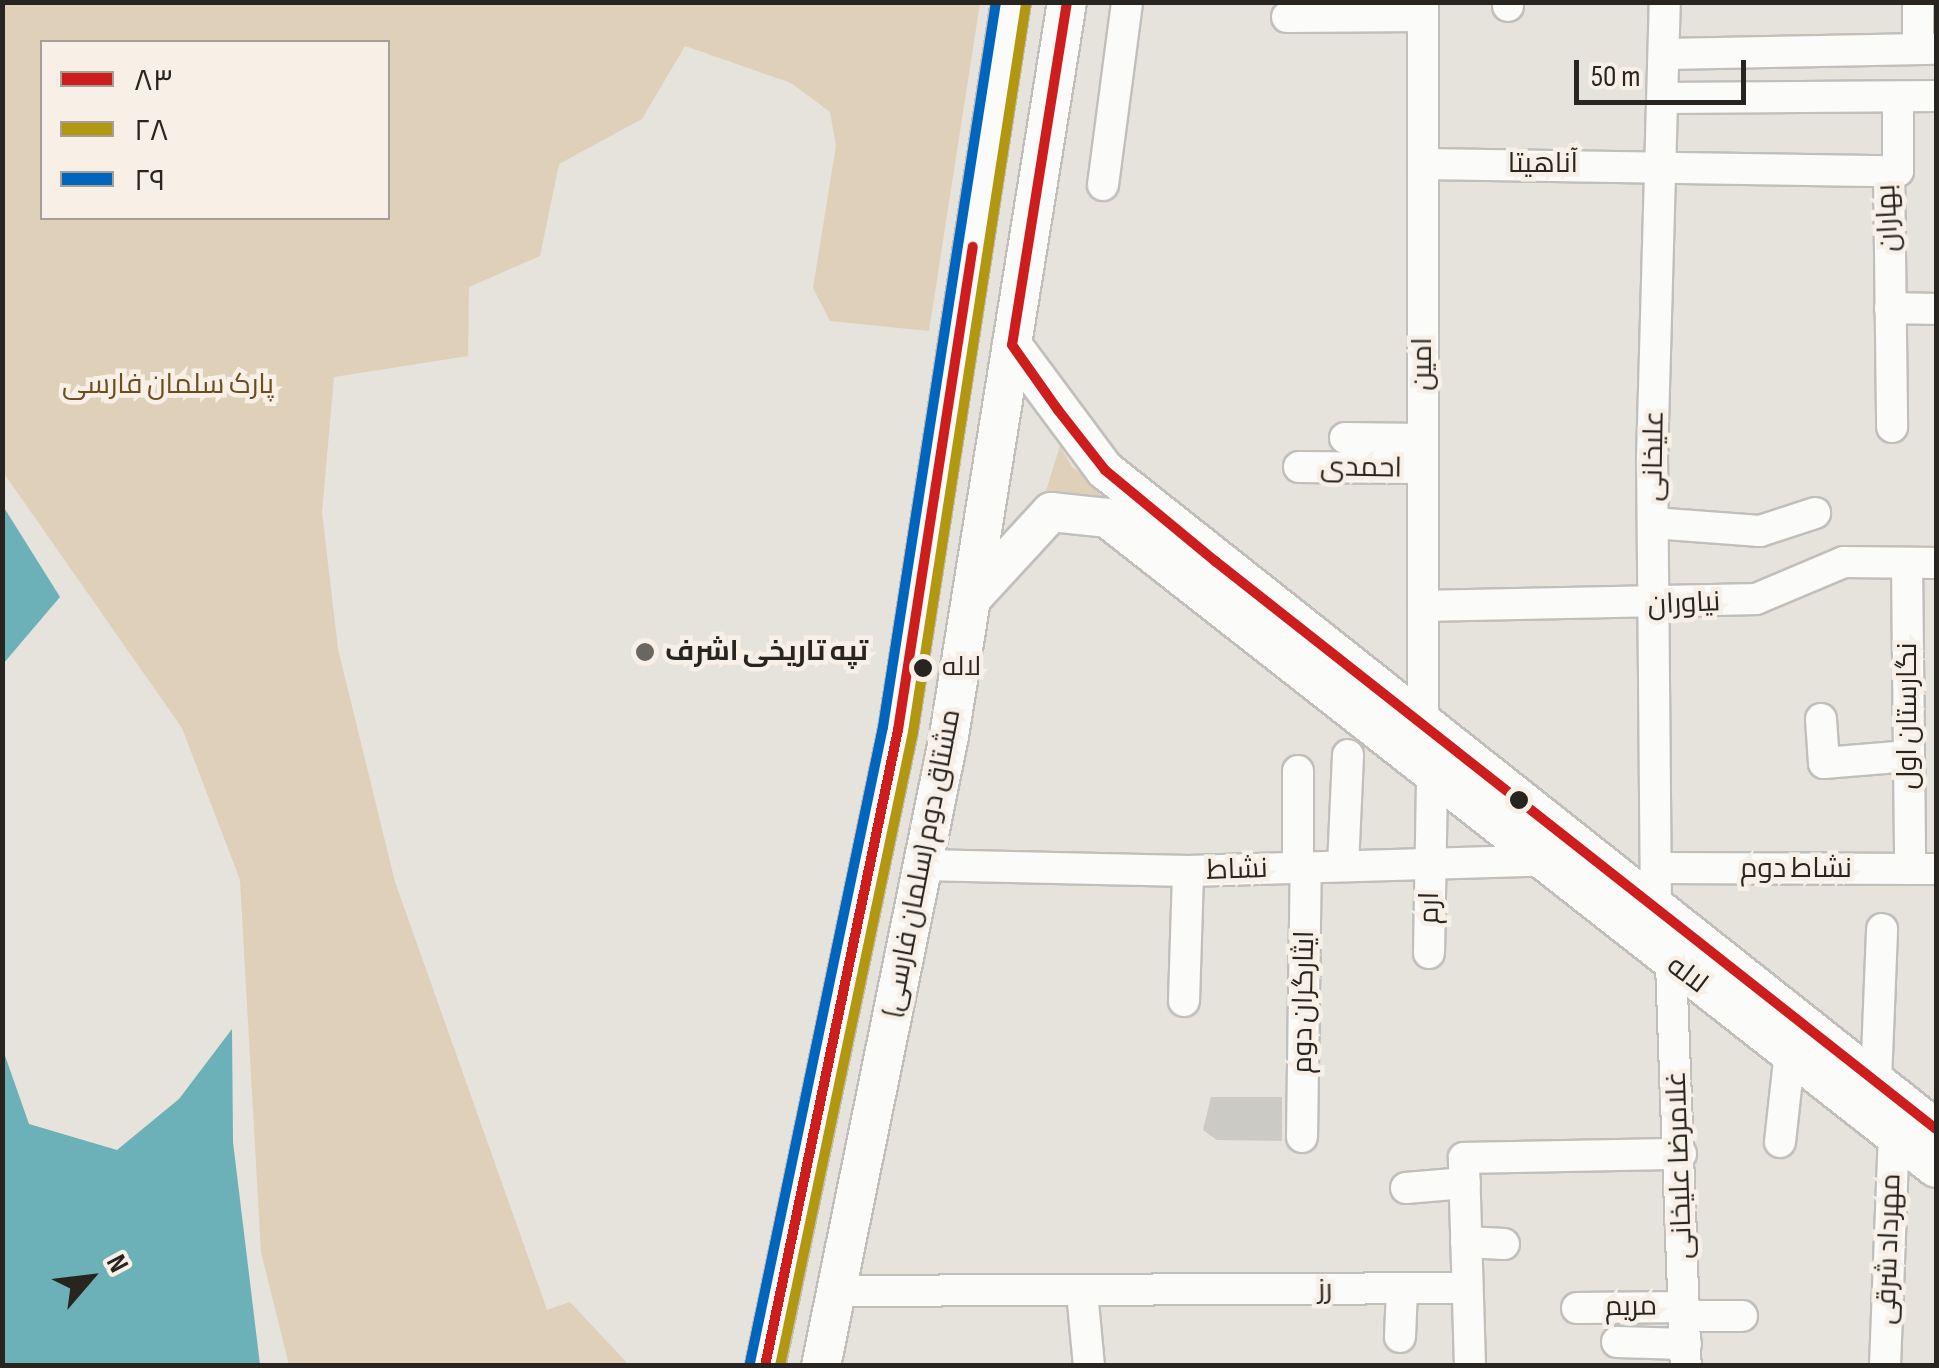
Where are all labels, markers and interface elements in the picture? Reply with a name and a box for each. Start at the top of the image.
legend [40,40,390,220]
scale bar [1579,40,1752,102]
text: 50 m [1591,59,1640,95]
text: ۸۳ [134,63,173,99]
text: ۲۸ [134,113,169,149]
street label: آناهیتا [1508,147,1578,181]
text: ۲۹ [134,163,165,199]
street label: بهاران [1869,183,1907,253]
street label: امین [1406,337,1440,391]
park label: پارک سلمان فارسی [62,368,274,402]
street label: علیخانی [1636,410,1672,502]
street label: احمدی [1320,450,1402,486]
street label: نیاوران [1647,585,1721,623]
place label: تپه تاریخی اشرف [665,635,868,669]
marker: تپه تاریخی اشرف [634,641,656,663]
street label: نگارستان اول [1891,642,1925,790]
place label: لاله [942,652,981,684]
marker: لاله [913,658,933,678]
street label: مشتاق دوم (سلمان فارسی) [876,706,968,1020]
unlabelled marker [1509,790,1529,810]
street label: نشاط [1206,852,1268,888]
street label: نشاط دوم [1740,852,1852,886]
street label: ارم [1413,891,1447,925]
street label: ایثارگران دوم [1286,930,1322,1074]
street label: لاله [1660,949,1714,1001]
street label: غلامرضا علیخانی [1660,1070,1700,1260]
street label: مهرداد شرقی [1870,1173,1908,1325]
north arrow [40,1228,140,1328]
text: N [99,1249,135,1278]
street label: رز [1317,1273,1333,1307]
street label: مریم [1605,1290,1657,1324]

